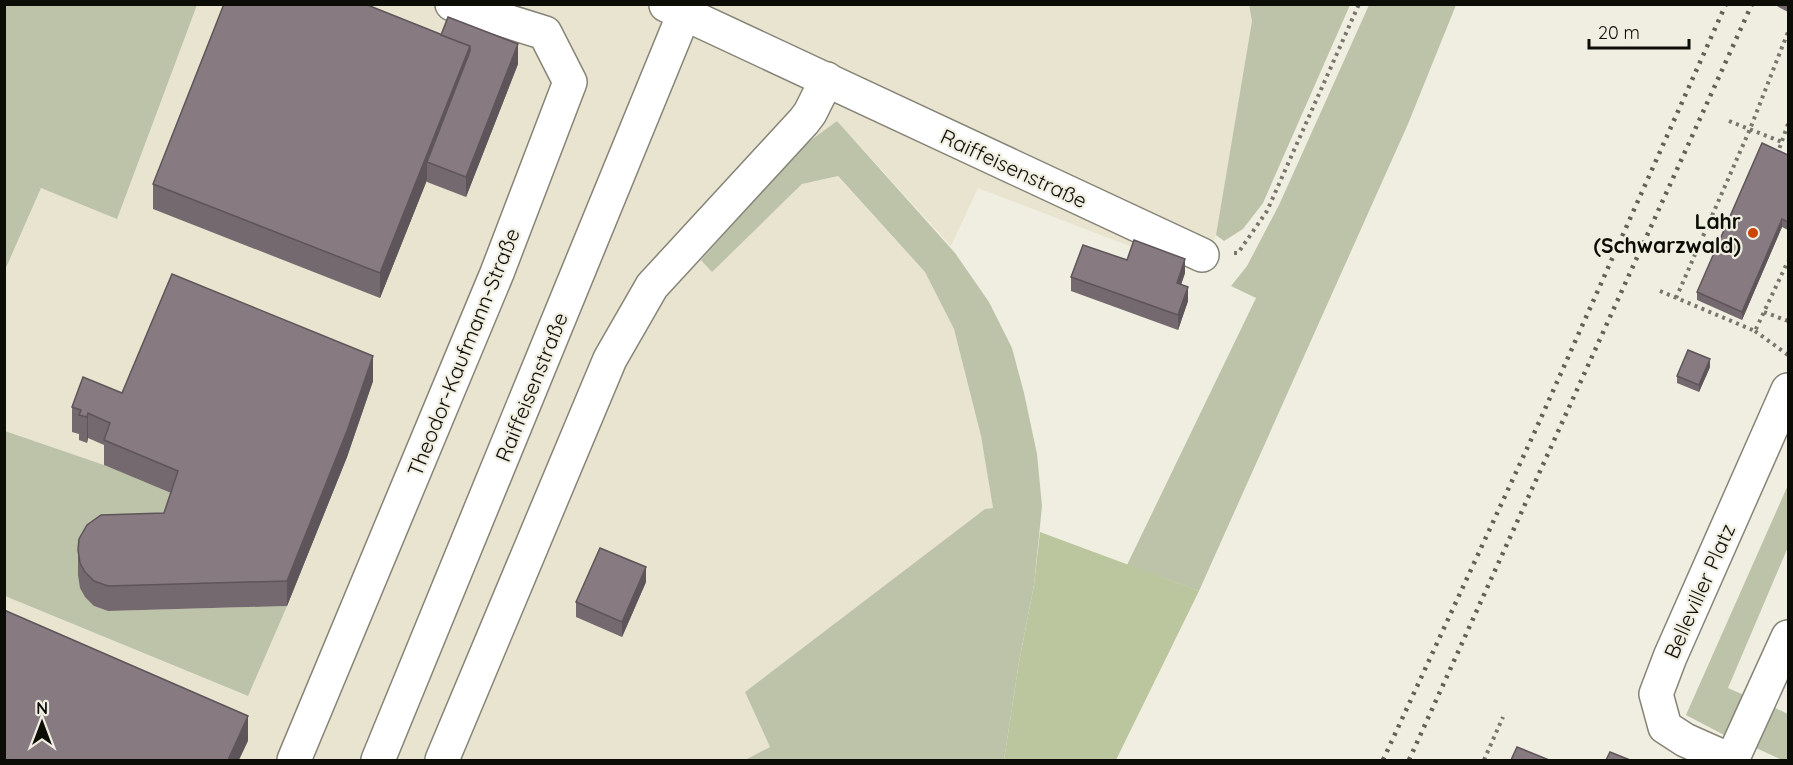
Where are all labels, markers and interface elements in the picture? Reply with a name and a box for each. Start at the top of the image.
scale bar [1589,12,1690,50]
text: 20 m [1598,21,1640,44]
street label: Raiffeisenstraße [937,123,1091,213]
place label: Lahr (Schwarzwald) [1594,208,1741,258]
street label: Theodor-Kaufmann-Straße [401,224,525,480]
marker: Lahr (Schwarzwald) [1746,226,1760,240]
street label: Raiffeisenstraße [489,308,573,466]
street label: Belleviller Platz [1658,520,1740,662]
north arrow [12,693,72,753]
text: N [36,698,48,718]

